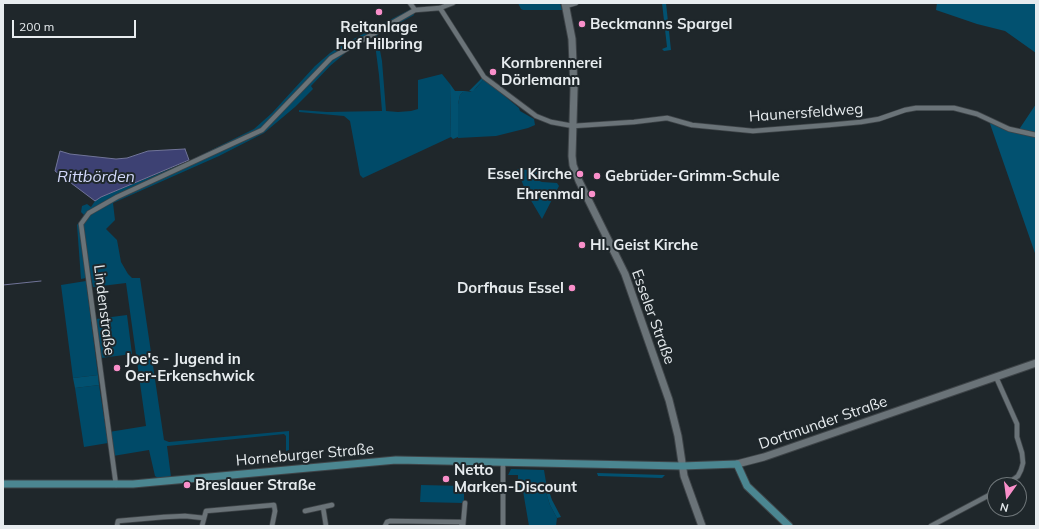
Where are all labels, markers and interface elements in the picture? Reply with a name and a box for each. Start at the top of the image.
marker: Reitanlage Hof Hilbring [374,7,384,17]
scale bar [14,12,138,38]
place label: Beckmanns Spargel [590,15,732,33]
place label: Reitanlage Hof Hilbring [336,18,422,53]
text: 200 m [19,19,54,34]
marker: Beckmanns Spargel [577,19,587,29]
place label: Kornbrennerei Dörlemann [501,54,602,89]
marker: Kornbrennerei Dörlemann [488,67,498,77]
street label: Haunersfeldweg [748,100,864,126]
place label: Essel Kirche [487,165,572,183]
water label: Rittbörden [57,167,135,187]
place label: Gebrüder-Grimm-Schule [605,167,780,185]
marker: Essel Kirche [575,169,585,179]
marker: Gebrüder-Grimm-Schule [592,171,602,181]
place label: Ehrenmal [516,185,584,203]
marker: Ehrenmal [587,189,597,199]
place label: Hl. Geist Kirche [590,236,698,254]
marker: Hl. Geist Kirche [577,240,587,250]
street label: Lindenstraße [90,264,118,356]
street label: Esseler Straße [628,267,678,367]
place label: Dorfhaus Essel [457,279,564,297]
marker: Dorfhaus Essel [567,283,577,293]
place label: Joe's - Jugend in Oer-Erkenschwick [125,350,254,385]
marker: Joe's - Jugend in Oer-Erkenschwick [112,363,122,373]
street label: Dortmunder Straße [756,393,890,453]
street label: Horneburger Straße [235,440,375,470]
place label: Netto Marken-Discount [454,461,577,496]
marker: Netto Marken-Discount [441,474,451,484]
place label: Breslauer Straße [195,476,316,494]
north arrow [987,477,1027,517]
marker: Breslauer Straße [182,480,192,490]
text: N [999,500,1010,515]

